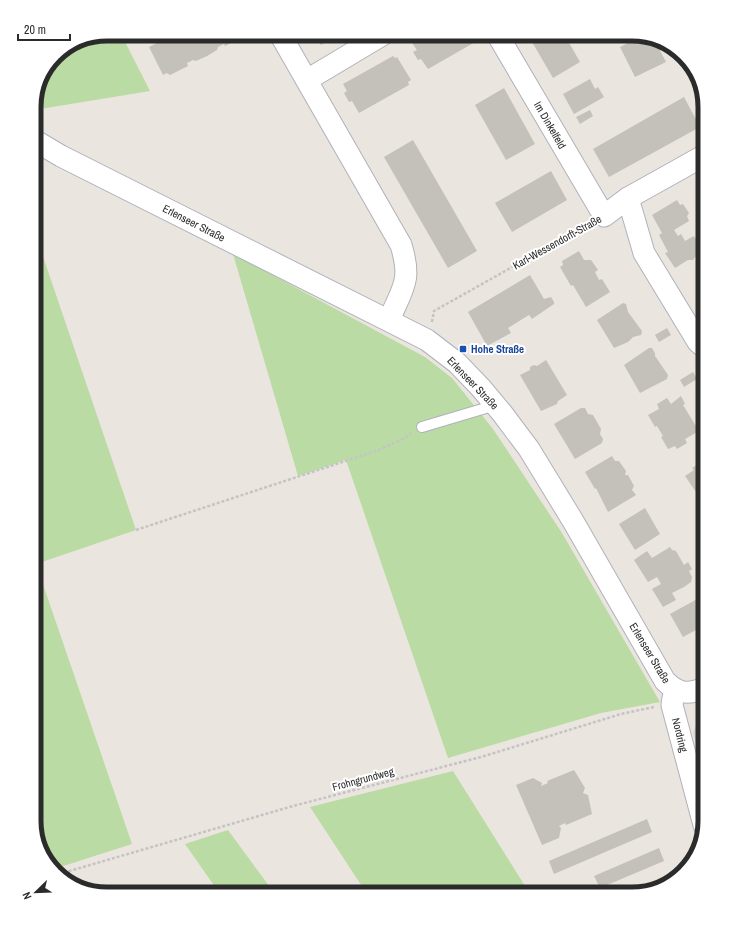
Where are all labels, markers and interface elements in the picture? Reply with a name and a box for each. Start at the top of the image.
scale bar [18,16,70,42]
text: 20 m [24,22,46,38]
street label: Im Dinkelfeld [531,99,569,151]
street label: Erlenseer Straße [160,201,228,245]
street label: Karl-Wessendorft-Straße [510,212,604,272]
place label: Hohe Straße [471,342,524,356]
marker: Hohe Straße [458,344,468,354]
street label: Erlenseer Straße [444,354,502,412]
street label: Erlenseer Straße [626,620,674,686]
street label: Nordring [669,716,691,754]
street label: Frohngrundweg [331,764,395,794]
north arrow [16,872,56,912]
text: N [19,890,35,902]

